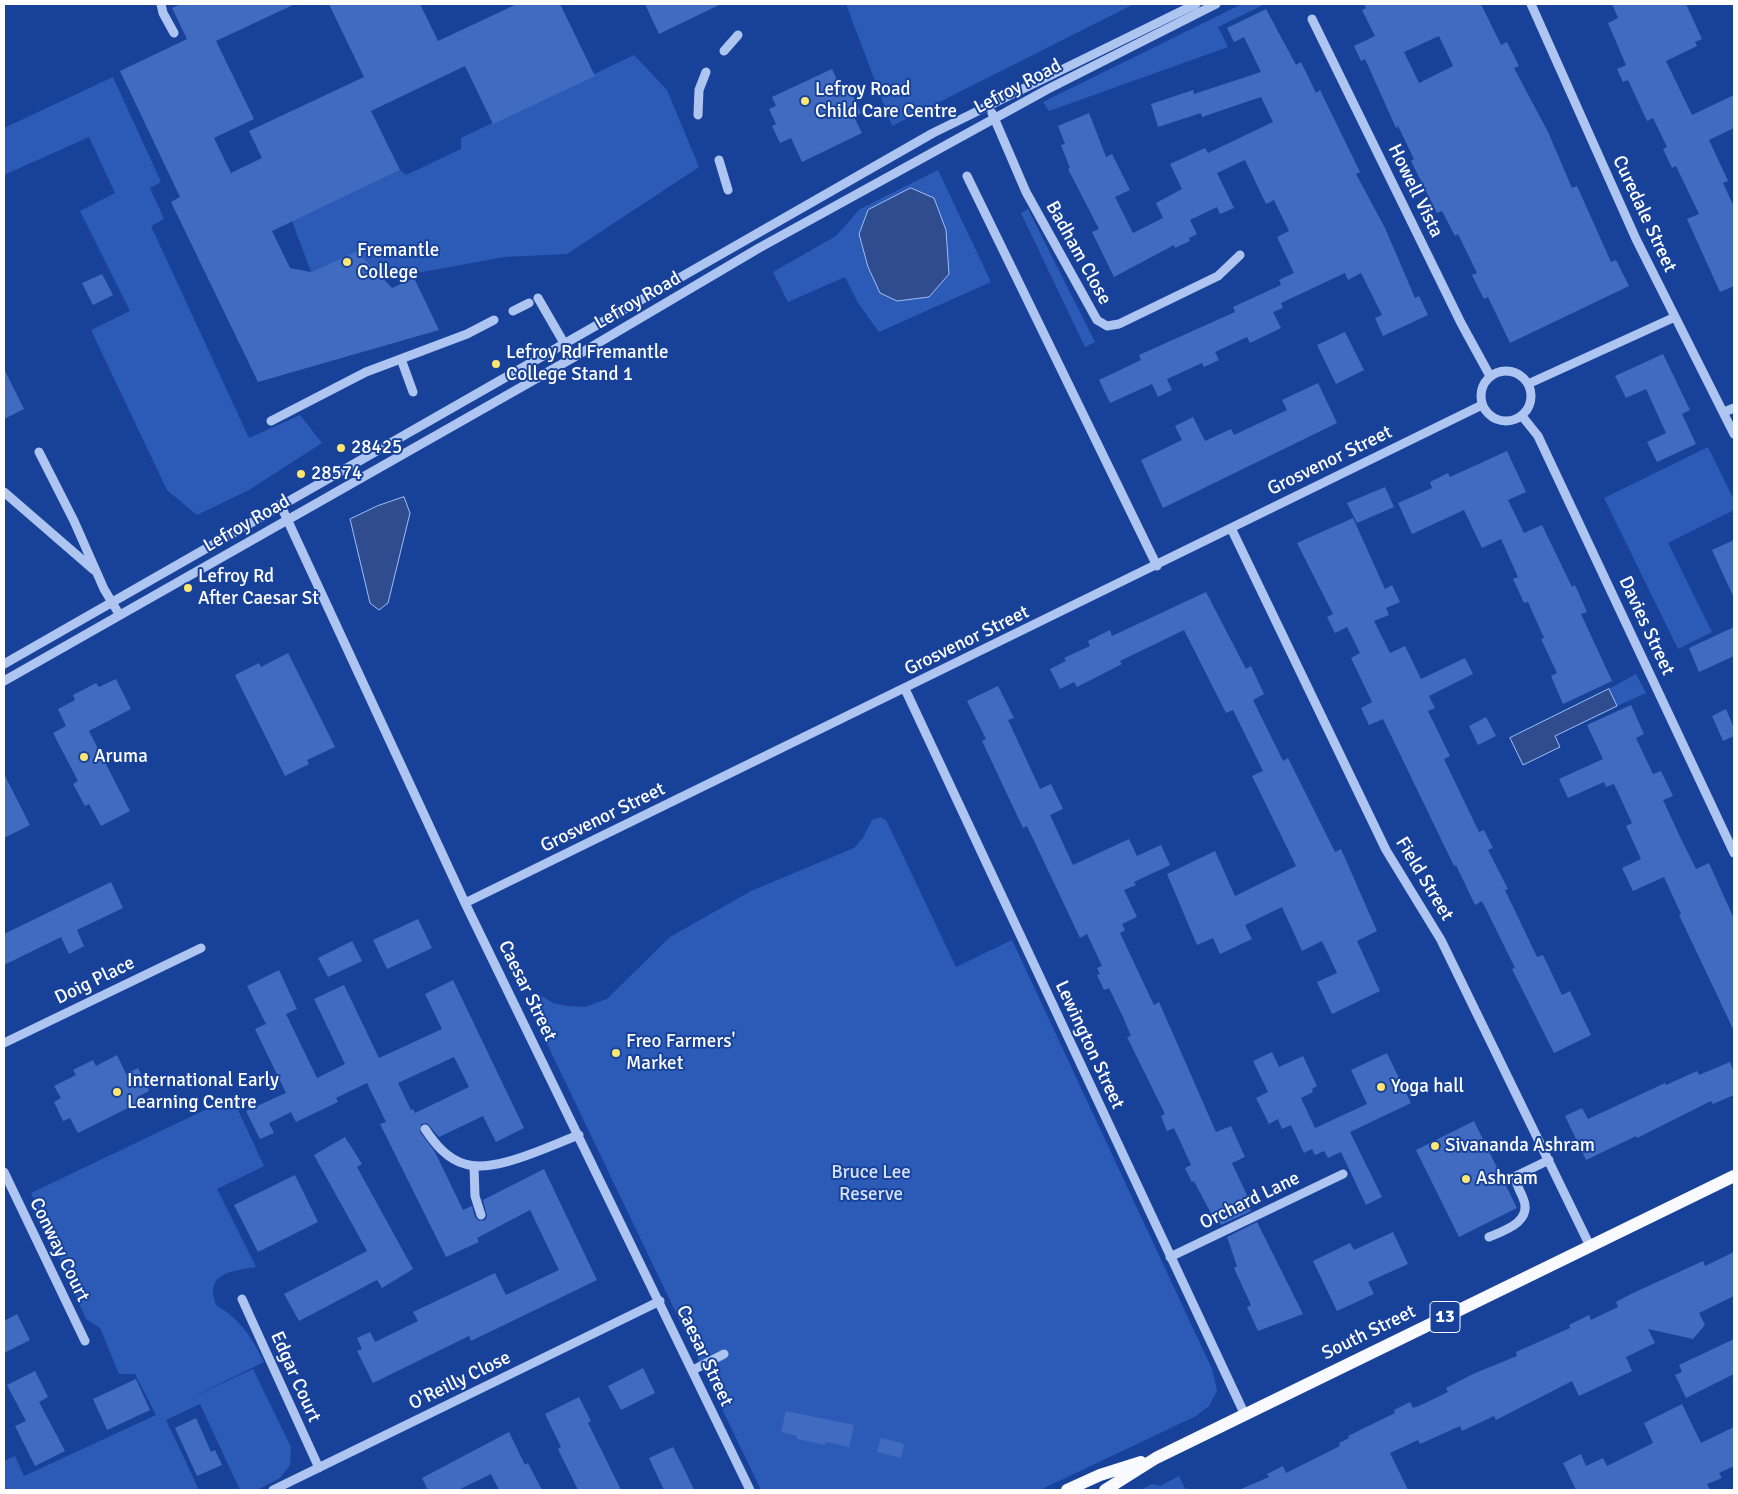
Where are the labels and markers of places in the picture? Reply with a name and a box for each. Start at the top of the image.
place label: Lefroy Road Child Care Centre [815,79,957,123]
marker: Lefroy Road Child Care Centre [799,95,811,107]
place label: Fremantle College [357,240,439,284]
marker: Fremantle College [341,256,353,268]
place label: Lefroy Rd Fremantle College Stand 1 [506,342,669,386]
marker: Lefroy Rd Fremantle College Stand 1 [490,358,502,370]
place label: 28425 [351,437,402,459]
marker: 28425 [335,442,347,454]
place label: 28574 [311,463,362,485]
marker: 28574 [295,468,307,480]
place label: Lefroy Rd After Caesar St [198,566,319,610]
marker: Lefroy Rd After Caesar St [182,582,194,594]
place label: Aruma [94,746,148,768]
marker: Aruma [78,751,90,763]
place label: Freo Farmers' Market [626,1031,735,1075]
marker: Freo Farmers' Market [610,1047,622,1059]
place label: International Early Learning Centre [127,1070,279,1114]
place label: Yoga hall [1391,1076,1464,1098]
marker: Yoga hall [1375,1081,1387,1093]
marker: International Early Learning Centre [111,1086,123,1098]
place label: Sivananda Ashram [1445,1135,1595,1157]
marker: Sivananda Ashram [1429,1140,1441,1152]
place label: Ashram [1476,1168,1538,1190]
marker: Ashram [1460,1173,1472,1185]

